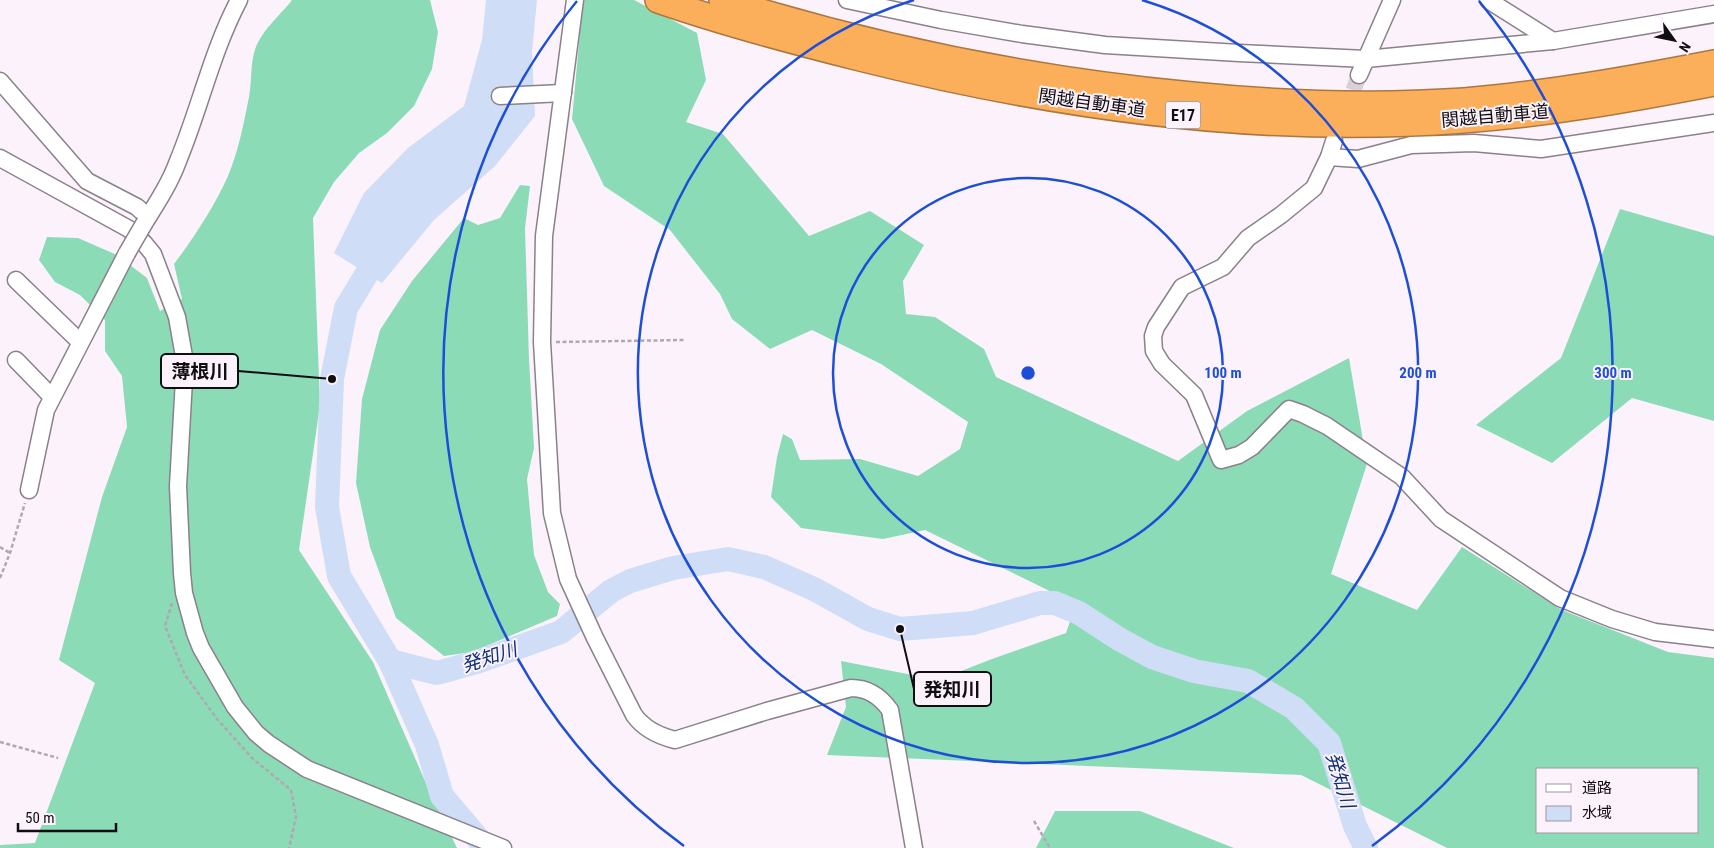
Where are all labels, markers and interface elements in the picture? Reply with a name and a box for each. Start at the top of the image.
north arrow [1649,15,1699,65]
text: N [1676,39,1694,55]
street label: 関越自動車道 [1037,85,1147,120]
street label: 関越自動車道 [1440,100,1550,131]
road number: E17 [1166,102,1200,128]
callout: 薄根川 [161,354,238,388]
text: 薄根川 [171,360,229,383]
centre of rings [1019,364,1037,382]
text: 100 m [1204,364,1242,382]
text: 200 m [1399,364,1437,382]
text: 300 m [1594,364,1632,382]
water label: 発知川 [458,637,522,677]
callout: 発知川 [914,672,991,706]
text: 発知川 [923,678,981,701]
water label: 発知川 [1321,750,1360,813]
legend [1536,768,1699,833]
text: 道路 [1582,779,1612,797]
scale bar [18,800,115,832]
text: 水域 [1582,804,1612,822]
text: 50 m [25,809,55,827]

